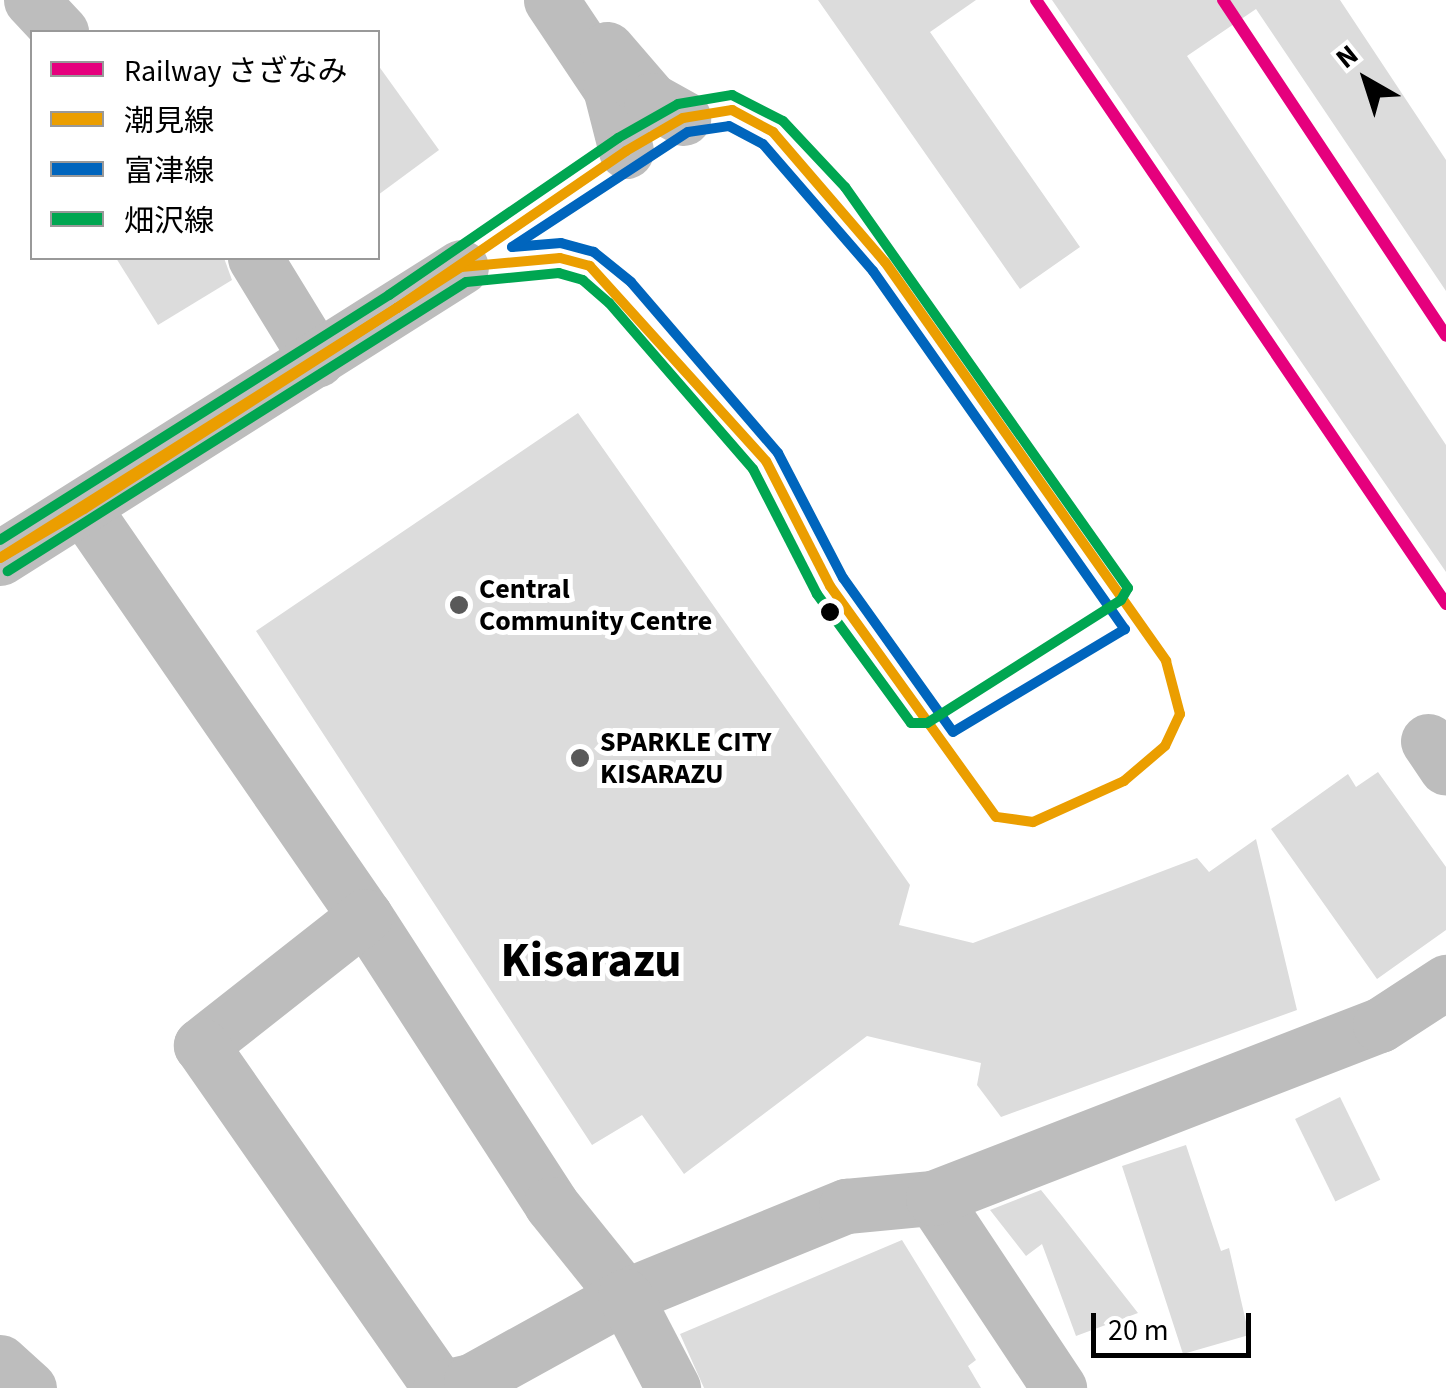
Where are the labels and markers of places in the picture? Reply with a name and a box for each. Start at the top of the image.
place label: Central Community Centre [479,572,712,638]
marker: Central Community Centre [448,594,470,616]
unlabelled marker [820,602,840,622]
place label: SPARKLE CITY KISARAZU [600,725,771,791]
marker: SPARKLE CITY KISARAZU [569,747,591,769]

